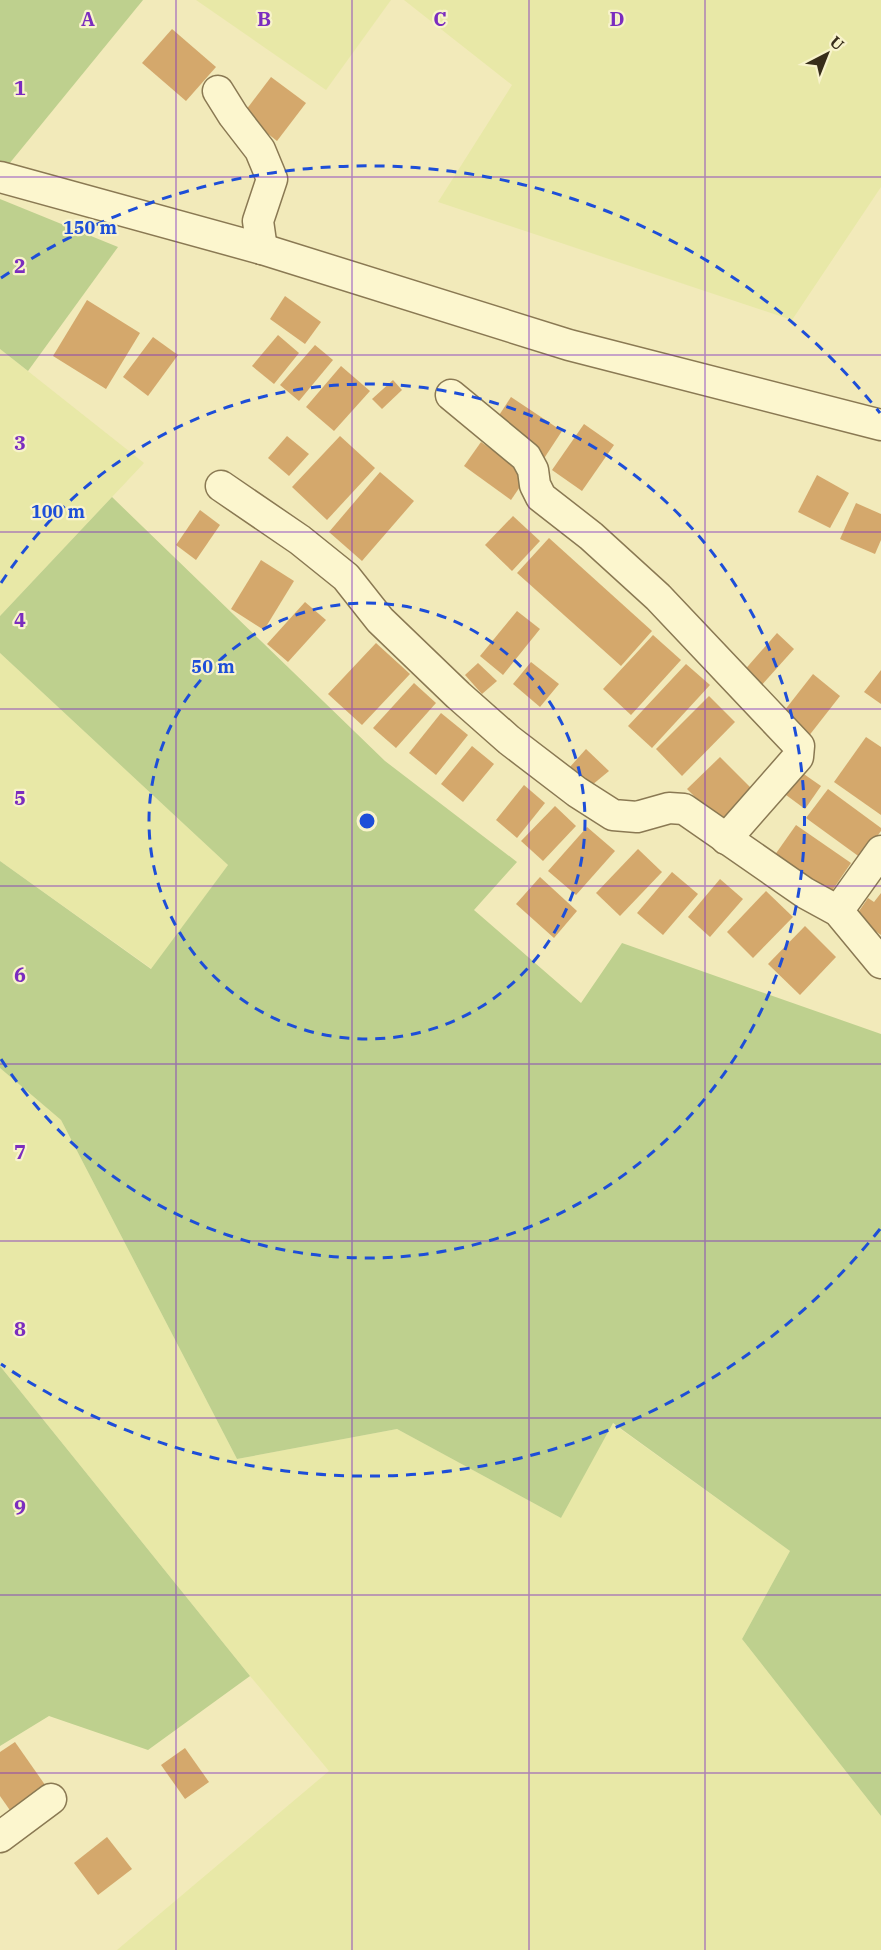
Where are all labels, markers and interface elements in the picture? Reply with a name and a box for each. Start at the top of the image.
text: A [81,5,95,32]
text: B [257,5,271,32]
text: C [433,5,447,32]
text: D [609,5,625,32]
north arrow [797,24,857,84]
text: U [826,31,848,54]
text: 1 [14,74,26,101]
text: 150 m [63,216,118,239]
text: 2 [14,252,26,279]
text: 3 [14,429,26,456]
text: 100 m [31,500,86,523]
text: 4 [14,606,26,633]
text: 50 m [191,655,235,678]
text: 5 [14,784,26,811]
centre of rings [357,811,377,831]
text: 6 [14,961,26,988]
text: 7 [14,1138,26,1165]
text: 8 [14,1315,26,1342]
text: 9 [14,1493,26,1520]

